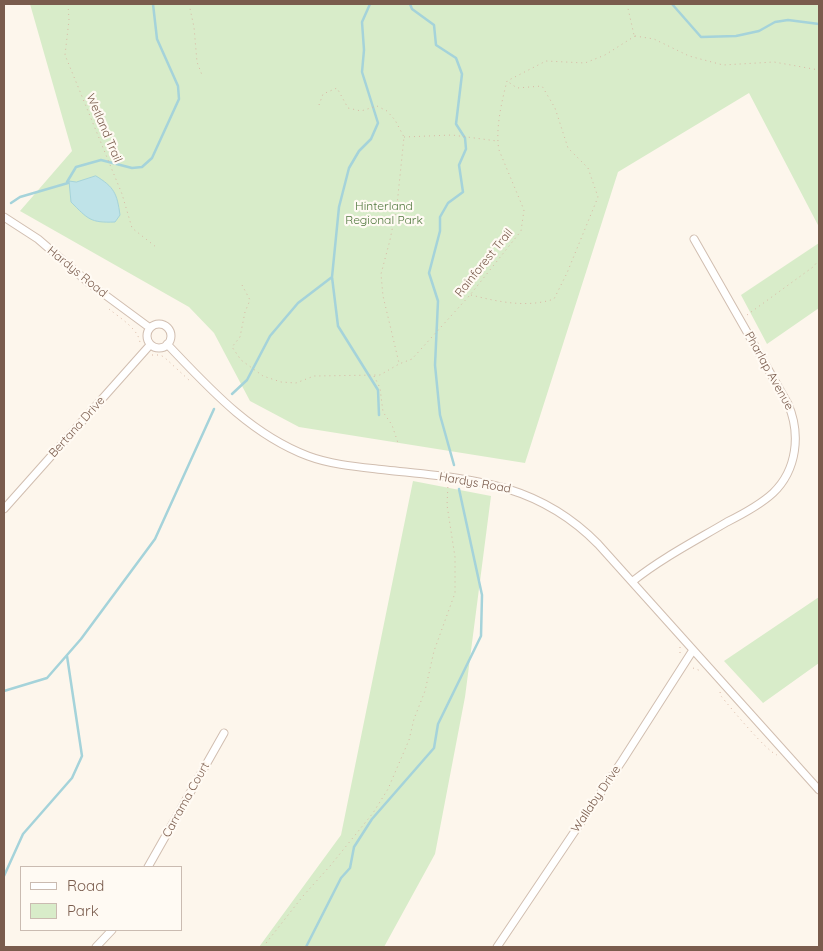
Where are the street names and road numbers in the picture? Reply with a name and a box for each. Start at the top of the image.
street label: Wetland Trail [83,91,125,165]
street label: Rainforest Trail [452,226,516,300]
street label: Hardys Road [44,243,110,301]
street label: Pharlap Avenue [741,329,797,413]
street label: Bertana Drive [46,394,108,460]
street label: Hardys Road [438,470,512,496]
street label: Carrama Court [159,760,213,840]
street label: Wallaby Drive [568,763,624,835]

